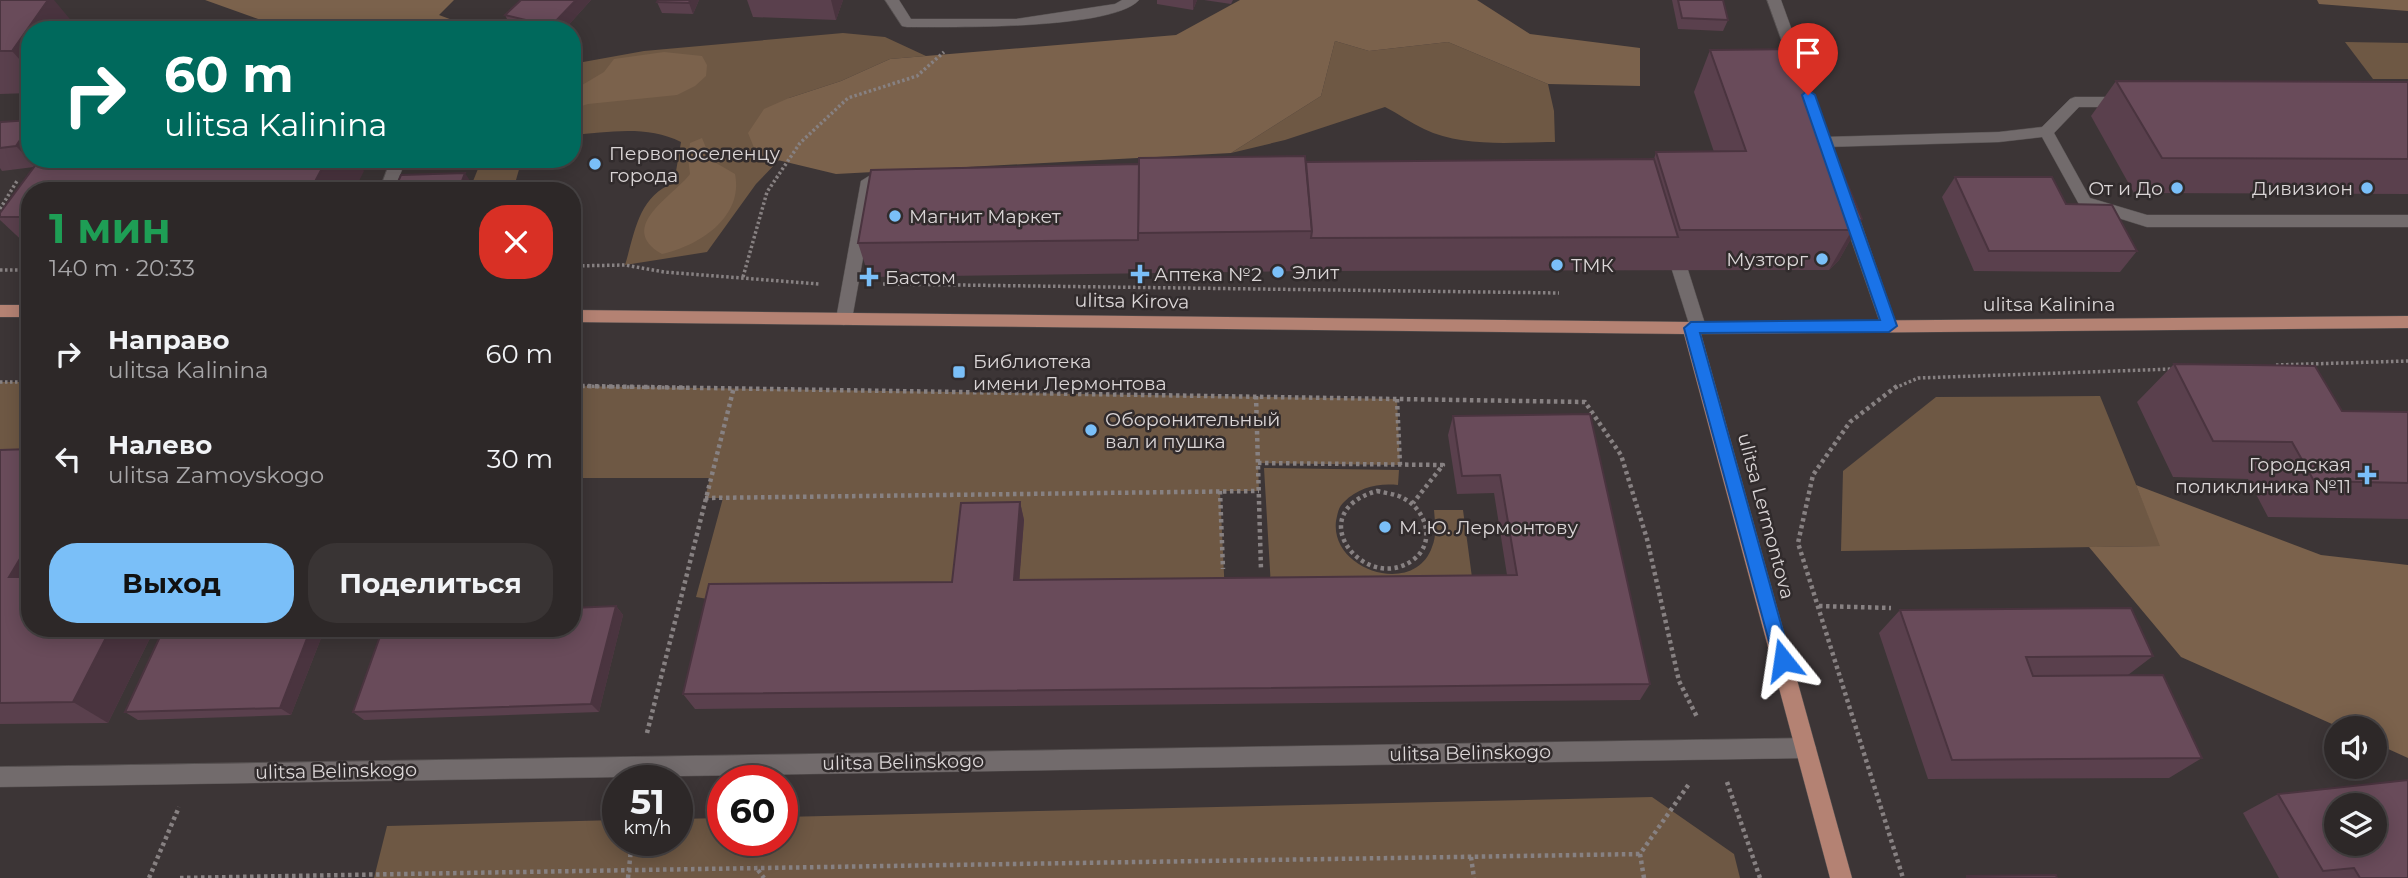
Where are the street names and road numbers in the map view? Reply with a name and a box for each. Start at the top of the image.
street label: ulitsa Kirova [1074,289,1190,313]
street label: ulitsa Kalinina [1983,293,2115,316]
street label: ulitsa Lermontova [1733,430,1799,602]
street label: ulitsa Belinskogo [1389,740,1551,766]
street label: ulitsa Belinskogo [822,749,984,775]
street label: ulitsa Belinskogo [255,758,417,784]

